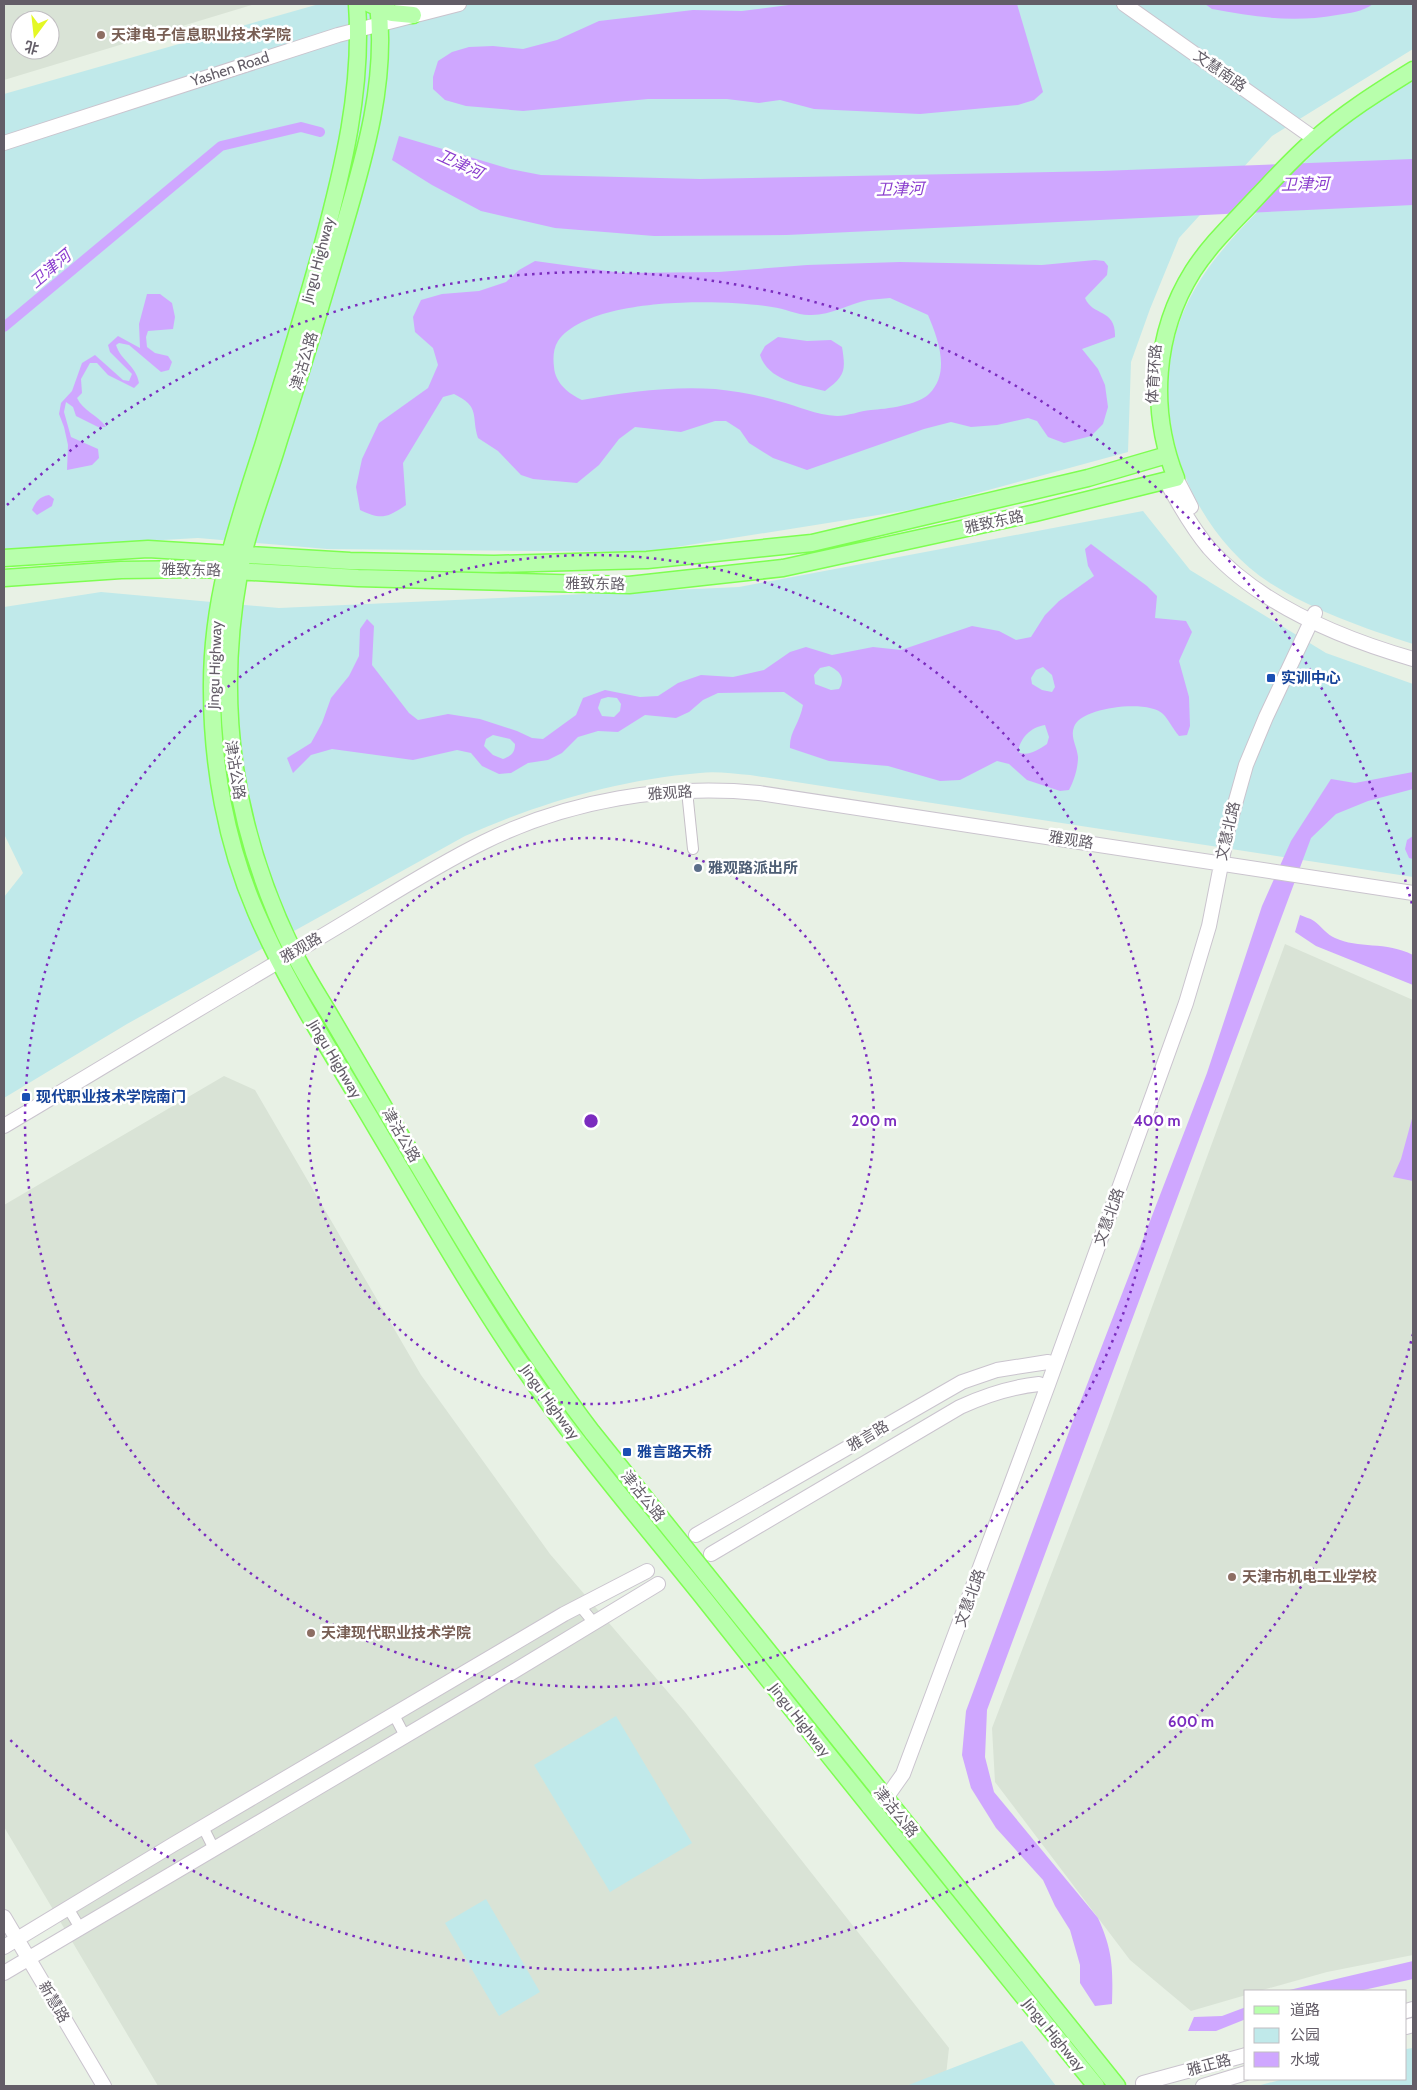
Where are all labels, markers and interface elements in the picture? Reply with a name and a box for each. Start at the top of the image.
north arrow [10,10,60,60]
place label: 天津电子信息职业技术学院 [111,26,291,44]
marker: 天津电子信息职业技术学院 [95,29,107,41]
text: 北 [23,37,41,58]
street label: 文慧南路 [1190,46,1250,96]
street label: Yashen Road [188,48,271,90]
water label: 卫津河 [434,145,488,184]
water label: 卫津河 [1281,174,1332,194]
water label: 卫津河 [876,179,927,199]
street label: Jingu Highway [298,215,338,306]
water label: 卫津河 [26,244,77,292]
street label: 津沽公路 [287,330,321,392]
street label: 体育环路 [1143,343,1165,405]
street label: 雅致东路 [963,507,1025,537]
street label: 雅致东路 [161,560,221,580]
street label: 雅致东路 [565,574,625,594]
street label: Jingu Highway [204,620,226,710]
place label: 实训中心 [1281,669,1341,687]
marker: 实训中心 [1265,672,1277,684]
street label: 津沽公路 [221,739,249,801]
street label: 雅观路 [647,782,693,804]
street label: 文慧北路 [1212,800,1244,862]
street label: 雅观路 [1047,828,1095,852]
place label: 雅观路派出所 [708,859,798,877]
marker: 雅观路派出所 [692,862,704,874]
street label: 雅观路 [277,929,325,967]
street label: Jingu Highway [304,1016,366,1102]
place label: 现代职业技术学院南门 [36,1088,186,1106]
marker: 现代职业技术学院南门 [20,1091,32,1103]
street label: 津沽公路 [378,1105,424,1165]
centre of rings [582,1112,600,1130]
text: 200 m [851,1112,897,1130]
text: 400 m [1134,1112,1180,1130]
street label: 文慧北路 [1090,1186,1128,1248]
street label: Jingu Highway [516,1360,583,1443]
street label: 雅言路 [844,1417,892,1455]
place label: 雅言路天桥 [637,1443,712,1461]
marker: 雅言路天桥 [621,1446,633,1458]
street label: 津沽公路 [617,1467,669,1525]
street label: 文慧北路 [951,1567,989,1629]
place label: 天津市机电工业学校 [1242,1568,1377,1586]
marker: 天津市机电工业学校 [1226,1571,1238,1583]
place label: 天津现代职业技术学院 [321,1624,471,1642]
marker: 天津现代职业技术学院 [305,1627,317,1639]
street label: Jingu Highway [765,1679,835,1761]
text: 600 m [1168,1713,1214,1731]
street label: 津沽公路 [870,1783,922,1841]
street label: 新慧路 [35,1978,73,2026]
legend [1244,1990,1407,2080]
street label: Jingu Highway [1019,1994,1089,2075]
text: 道路 [1290,2001,1320,2019]
text: 公园 [1290,2026,1320,2044]
street label: 雅正路 [1185,2050,1233,2080]
text: 水域 [1290,2051,1320,2069]

